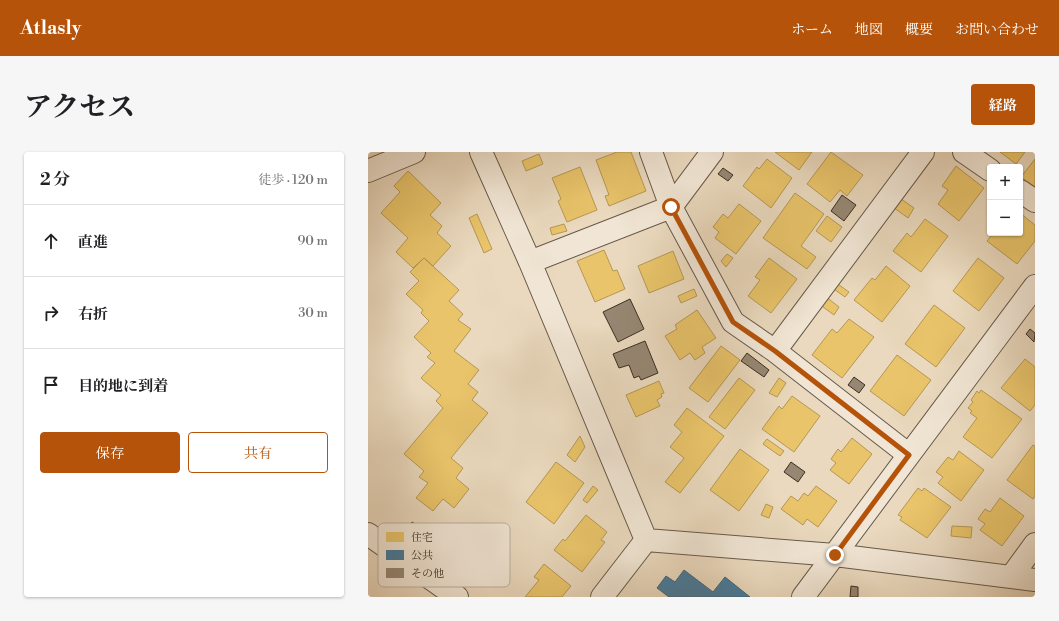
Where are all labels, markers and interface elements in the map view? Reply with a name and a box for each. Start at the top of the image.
text: Atlasly [20,16,81,40]
text: ホーム [791,21,833,39]
text: 地図 [855,21,883,39]
text: 概要 [905,21,933,39]
text: お問い合わせ [955,21,1039,39]
button: 経路 [971,84,1035,125]
text: アクセス [24,90,135,125]
map controls [987,164,1023,236]
button: + [987,164,1023,200]
text: 2 分 [40,169,70,191]
text: 徒歩 · 120 m [259,172,328,188]
route start [662,198,680,216]
button: − [987,200,1023,236]
icon: ahead [40,230,62,252]
text: 直進 [78,233,108,252]
text: 90 m [297,233,328,249]
icon: right [40,302,62,324]
text: 右折 [78,305,108,324]
text: 30 m [298,305,328,321]
icon: arrive [40,374,62,396]
text: 目的地に到着 [78,377,168,396]
button: 保存 [40,432,180,473]
button: 共有 [188,432,328,473]
legend [378,523,510,587]
text: 住宅 [411,531,433,545]
route end [826,546,844,564]
text: 公共 [411,549,433,563]
text: その他 [411,567,444,581]

